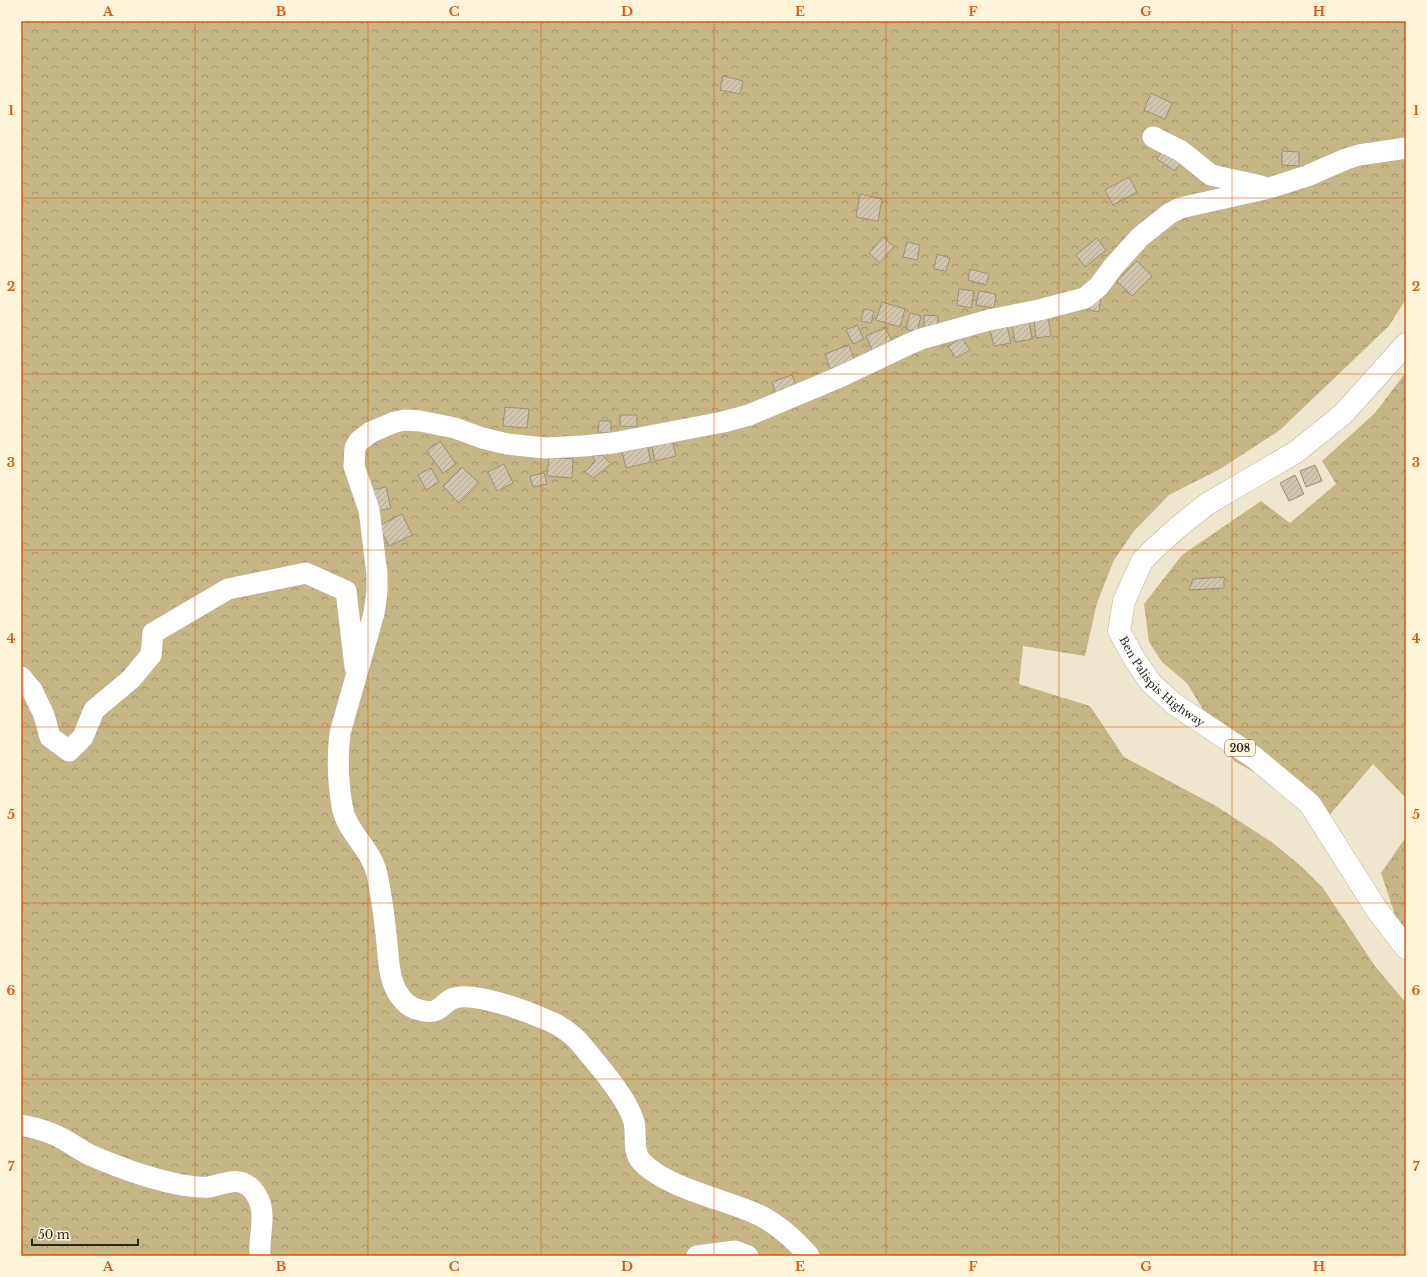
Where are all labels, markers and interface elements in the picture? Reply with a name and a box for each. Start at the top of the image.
text: A [102,3,114,20]
text: B [276,3,286,20]
text: C [449,3,460,20]
text: D [621,3,633,20]
text: E [795,3,805,20]
text: F [969,3,978,20]
text: G [1140,3,1152,20]
text: H [1313,3,1325,20]
text: 1 [8,102,14,119]
text: 1 [1413,102,1419,119]
text: 2 [7,278,15,295]
text: 2 [1412,278,1420,295]
text: 3 [7,454,15,471]
text: 3 [1412,454,1420,471]
text: 4 [7,630,16,647]
text: 4 [1412,630,1421,647]
street label: Ben Palispis Highway [1116,634,1208,730]
road number: 208 [1225,740,1255,756]
text: 5 [7,806,15,823]
text: 5 [1412,806,1420,823]
text: 6 [7,982,16,999]
text: 6 [1412,982,1421,999]
text: 7 [8,1158,15,1175]
text: 7 [1413,1158,1420,1175]
scale bar [32,1221,138,1247]
text: 50 m [38,1227,70,1242]
text: A [102,1258,114,1275]
text: B [276,1258,286,1275]
text: C [449,1258,460,1275]
text: D [621,1258,633,1275]
text: E [795,1258,805,1275]
text: F [969,1258,978,1275]
text: G [1140,1258,1152,1275]
text: H [1313,1258,1325,1275]

